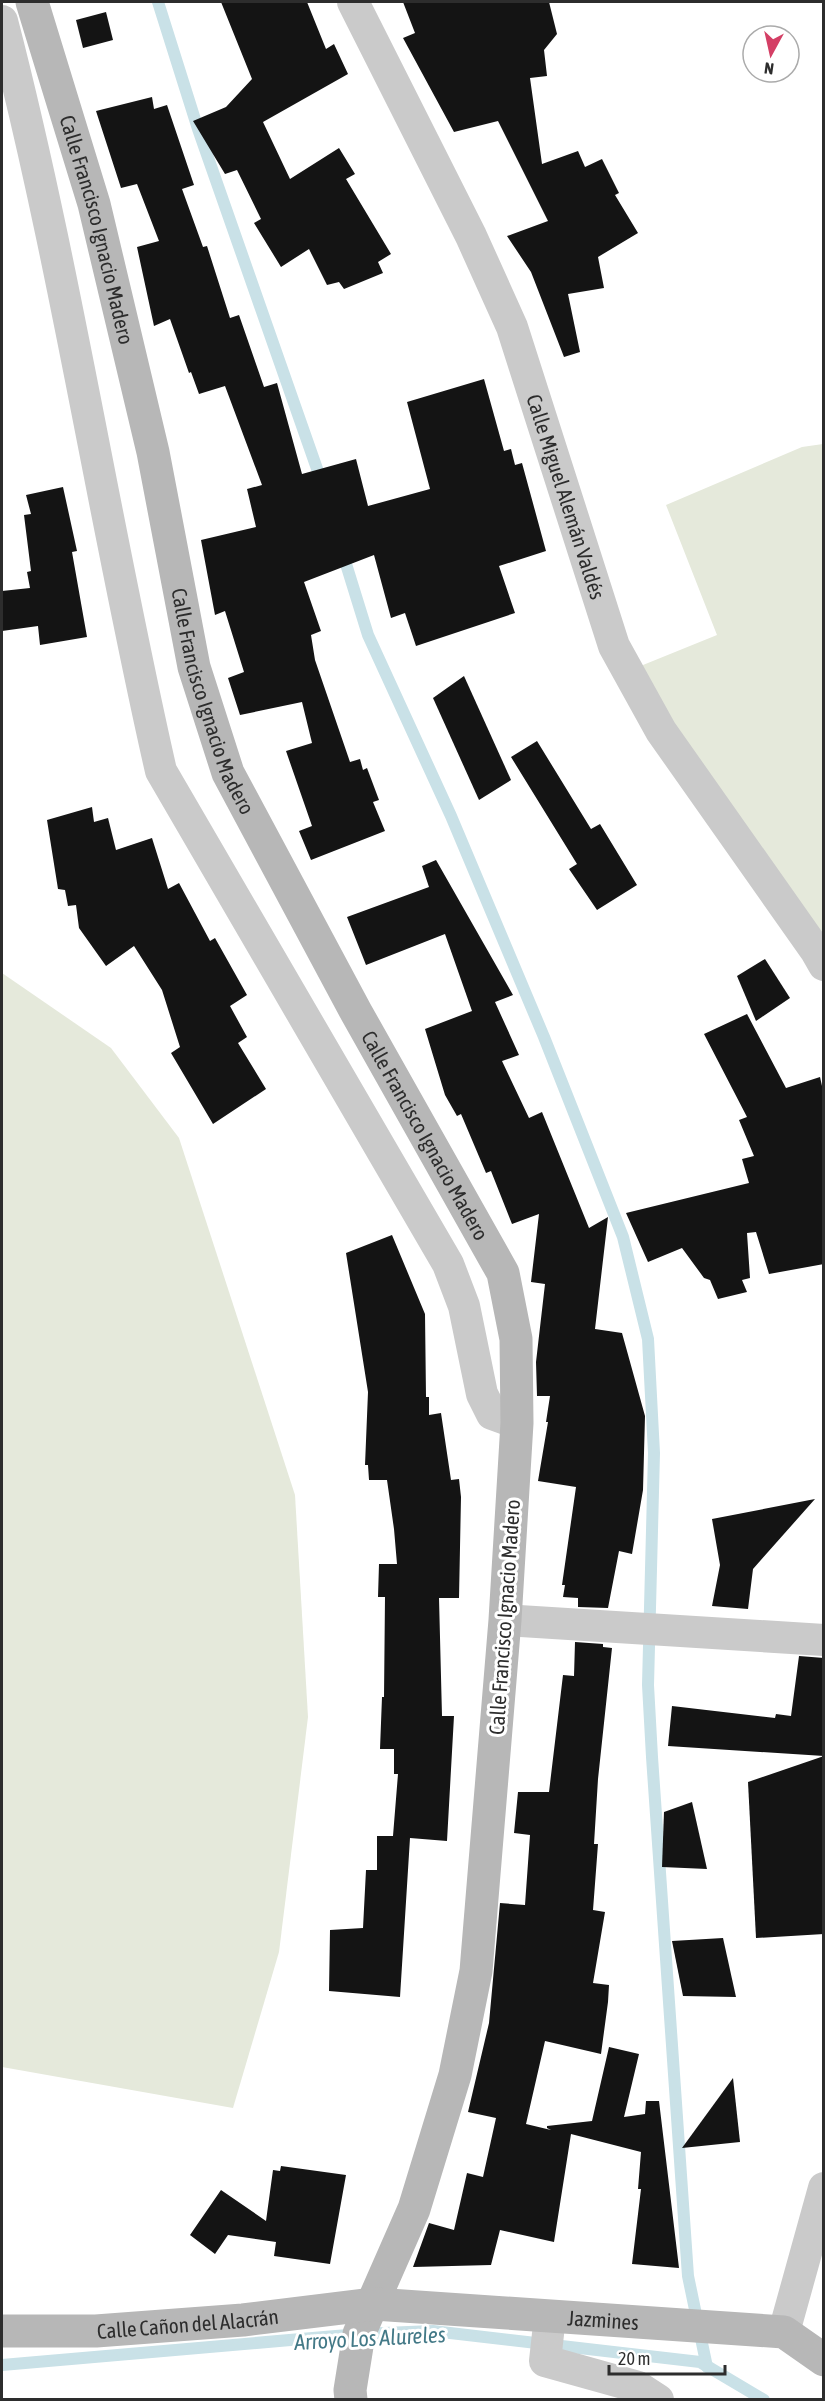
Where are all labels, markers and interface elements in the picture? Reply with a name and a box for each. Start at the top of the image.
north arrow [741,24,801,84]
text: N [763,59,775,78]
street label: Calle Francisco Ignacio Madero [55,112,139,347]
street label: Calle Miguel Alemán Valdés [522,391,610,602]
street label: Calle Francisco Ignacio Madero [167,586,260,818]
street label: Calle Francisco Ignacio Madero [357,1026,494,1244]
street label: Calle Francisco Ignacio Madero [484,1498,524,1736]
street label: Calle Cañon del Alacrán [96,2304,280,2343]
street label: Jazmines [567,2305,639,2334]
water label: Arroyo Los Alureles [293,2321,446,2355]
scale bar [609,2338,724,2376]
text: 20 m [618,2348,650,2369]

